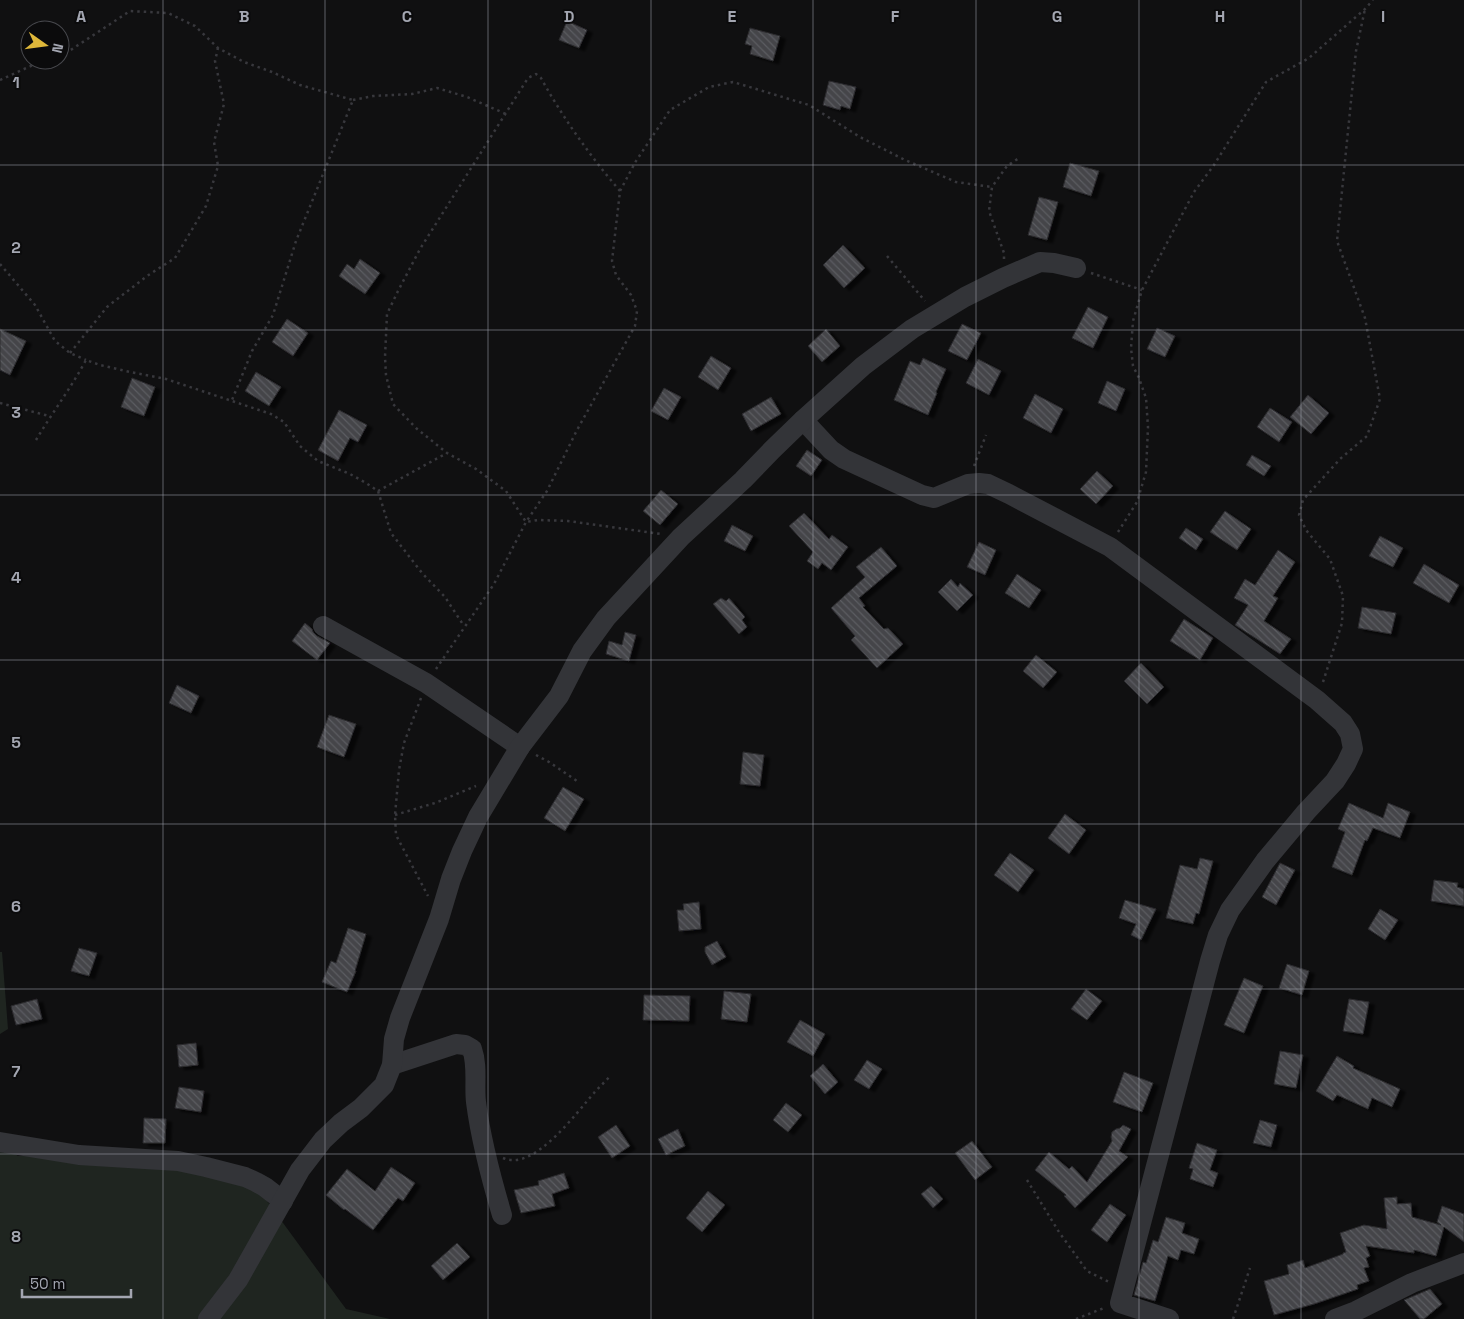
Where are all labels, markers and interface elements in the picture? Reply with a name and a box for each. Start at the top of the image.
text: A [76,6,86,27]
text: B [239,6,249,27]
text: C [402,6,412,27]
text: D [564,6,574,27]
text: E [728,6,737,27]
text: F [891,6,900,27]
text: G [1052,6,1062,27]
text: H [1215,6,1225,27]
text: I [1381,6,1385,27]
north arrow [20,20,70,70]
text: N [48,41,67,55]
text: 1 [12,72,20,93]
text: 2 [11,237,21,258]
text: 3 [11,402,21,423]
text: 4 [11,567,21,588]
text: 5 [11,732,21,753]
text: 6 [11,896,21,917]
text: 7 [12,1061,21,1082]
text: 8 [11,1226,21,1247]
scale bar [22,1266,131,1298]
text: 50 m [30,1274,65,1293]

